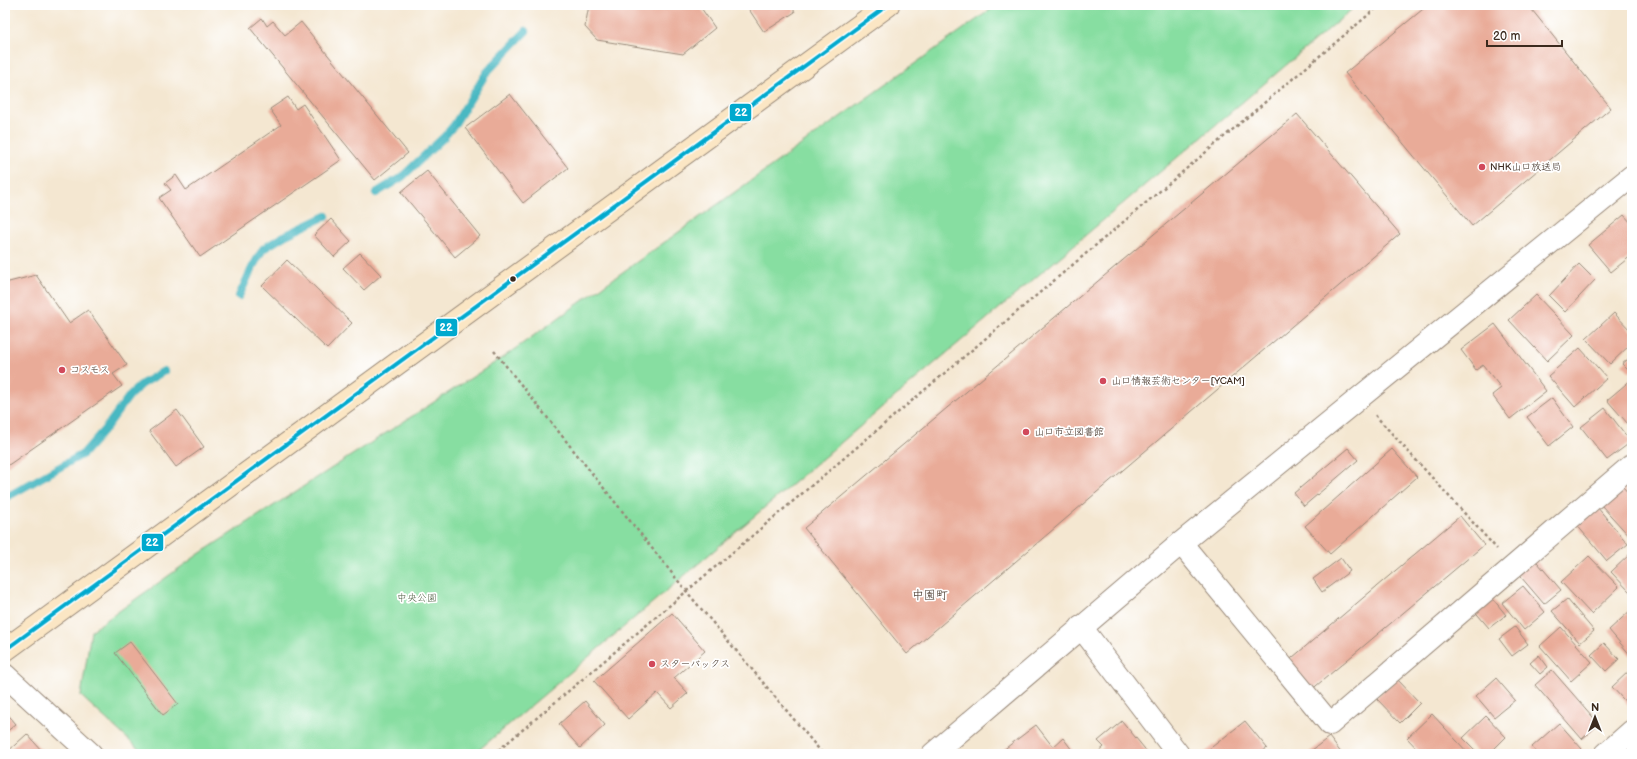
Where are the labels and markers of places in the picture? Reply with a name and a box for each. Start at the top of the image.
place label: NHK山口放送局 [1490,161,1561,173]
marker: NHK山口放送局 [1477,162,1487,172]
unlabelled marker [508,274,518,284]
place label: コスモス [70,364,109,376]
marker: コスモス [57,365,67,375]
place label: 山口情報芸術センター[YCAM] [1111,375,1245,387]
marker: 山口情報芸術センター[YCAM] [1098,376,1108,386]
place label: 山口市立図書館 [1034,426,1104,438]
marker: 山口市立図書館 [1021,427,1031,437]
place label: スターバックス [660,658,730,670]
marker: スターバックス [647,659,657,669]

